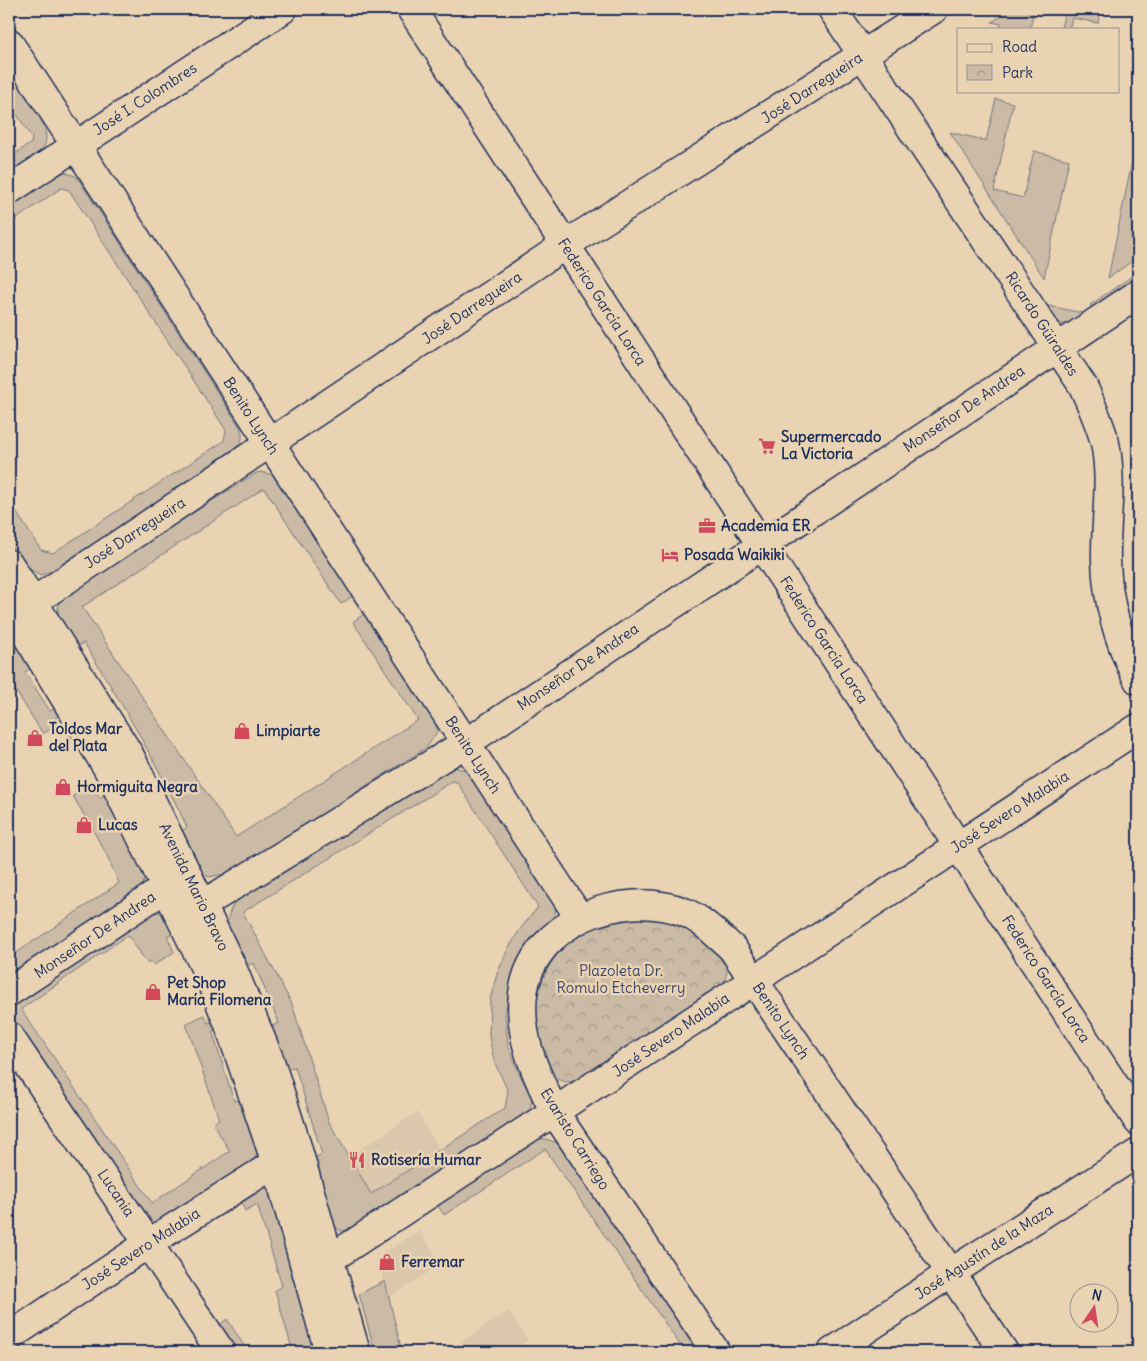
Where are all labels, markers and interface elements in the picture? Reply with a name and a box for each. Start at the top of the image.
legend [957,28,1120,92]
text: Road [1002,37,1037,56]
street label: José Darregueira [758,48,866,127]
street label: José I. Colombres [89,58,200,139]
text: Park [1002,63,1033,82]
street label: Federico García Lorca [554,234,651,370]
street label: José Darregueira [418,267,526,348]
street label: Ricardo Güiraldes [1002,268,1083,379]
street label: Monseñor De Andrea [899,361,1029,456]
street label: Benito Lynch [219,373,284,458]
place label: Supermercado La Victoria [781,427,882,463]
supermarket icon: Supermercado La Victoria [757,436,777,456]
street label: José Darregueira [81,493,189,572]
office icon: Academia ER [697,516,717,536]
place label: Academia ER [721,516,811,535]
hotel icon: Posada Waikiki [660,545,680,565]
place label: Posada Waikiki [684,545,785,564]
street label: Federico García Lorca [776,572,873,708]
street label: Monseñor De Andrea [513,619,643,714]
street label: Benito Lynch [441,712,506,797]
place label: Toldos Mar del Plata [49,719,123,755]
shop icon: Limpiarte [232,721,252,741]
place label: Limpiarte [256,721,320,741]
shop icon: Toldos Mar del Plata [25,728,45,748]
street label: José Severo Malabia [947,766,1073,857]
shop icon: Hormiguita Negra [53,777,73,797]
place label: Hormiguita Negra [77,777,198,797]
shop icon: Lucas [74,815,94,835]
place label: Lucas [98,815,138,834]
street label: Avenida Mario Bravo [155,820,234,954]
street label: Monseñor De Andrea [30,887,160,982]
street label: Federico García Lorca [998,911,1095,1047]
park label: Plazoleta Dr. Romulo Etcheverry [556,961,686,997]
place label: Pet Shop María Filomena [167,973,272,1009]
street label: Benito Lynch [749,979,814,1063]
shop icon: Pet Shop María Filomena [143,982,163,1002]
street label: José Severo Malabia [609,988,733,1081]
street label: Evaristo Carriego [536,1084,614,1193]
restaurant icon: Rotisería Humar [347,1150,367,1170]
place label: Rotisería Humar [371,1150,482,1169]
street label: Lucania [94,1165,139,1221]
street label: José Agustín de la Maza [911,1200,1057,1303]
street label: José Severo Malabia [78,1203,204,1294]
shop icon: Ferremar [377,1252,397,1272]
place label: Ferremar [401,1252,465,1271]
north arrow [1070,1284,1120,1334]
text: N [1090,1285,1104,1305]

